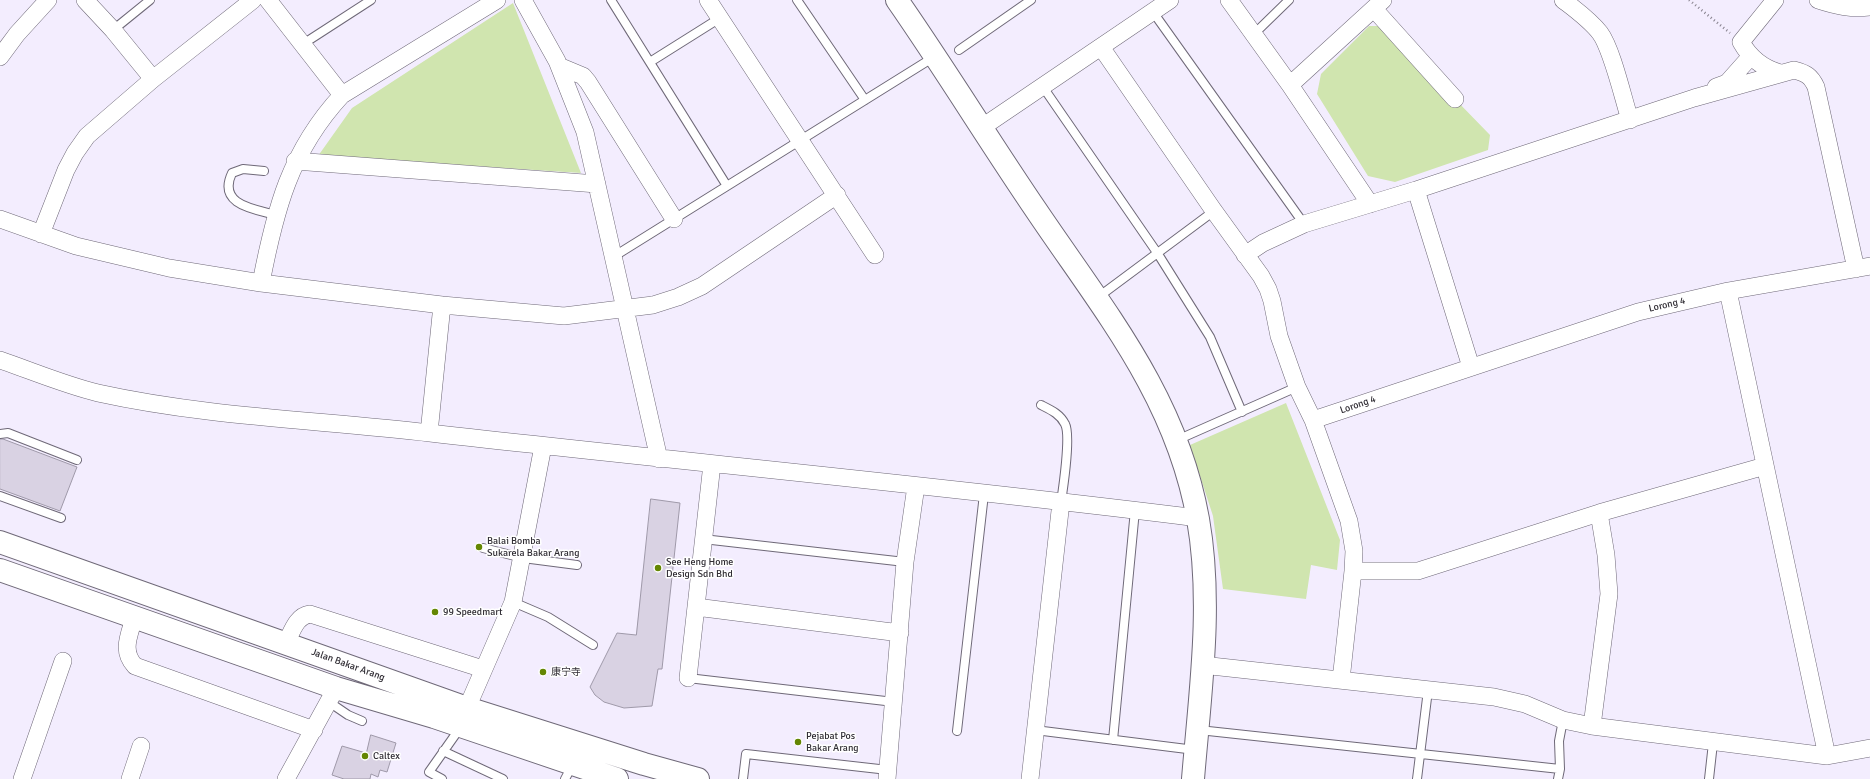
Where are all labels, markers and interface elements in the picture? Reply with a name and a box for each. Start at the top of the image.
street label: Lorong 4 [1648,295,1686,315]
street label: Lorong 4 [1338,393,1378,417]
place label: Balai Bomba Sukarela Bakar Arang [487,535,579,558]
marker: Balai Bomba Sukarela Bakar Arang [474,542,484,552]
place label: See Heng Home Design Sdn Bhd [666,556,733,580]
marker: See Heng Home Design Sdn Bhd [653,563,663,573]
place label: 99 Speedmart [443,606,503,618]
marker: 99 Speedmart [430,607,440,617]
street label: Jalan Bakar Arang [309,646,387,684]
place label: 康宁寺 [551,666,581,678]
marker: 康宁寺 [538,667,548,677]
place label: Pejabat Pos Bakar Arang [806,730,859,754]
marker: Pejabat Pos Bakar Arang [793,737,803,747]
place label: Caltex [373,750,400,762]
marker: Caltex [360,751,370,761]

